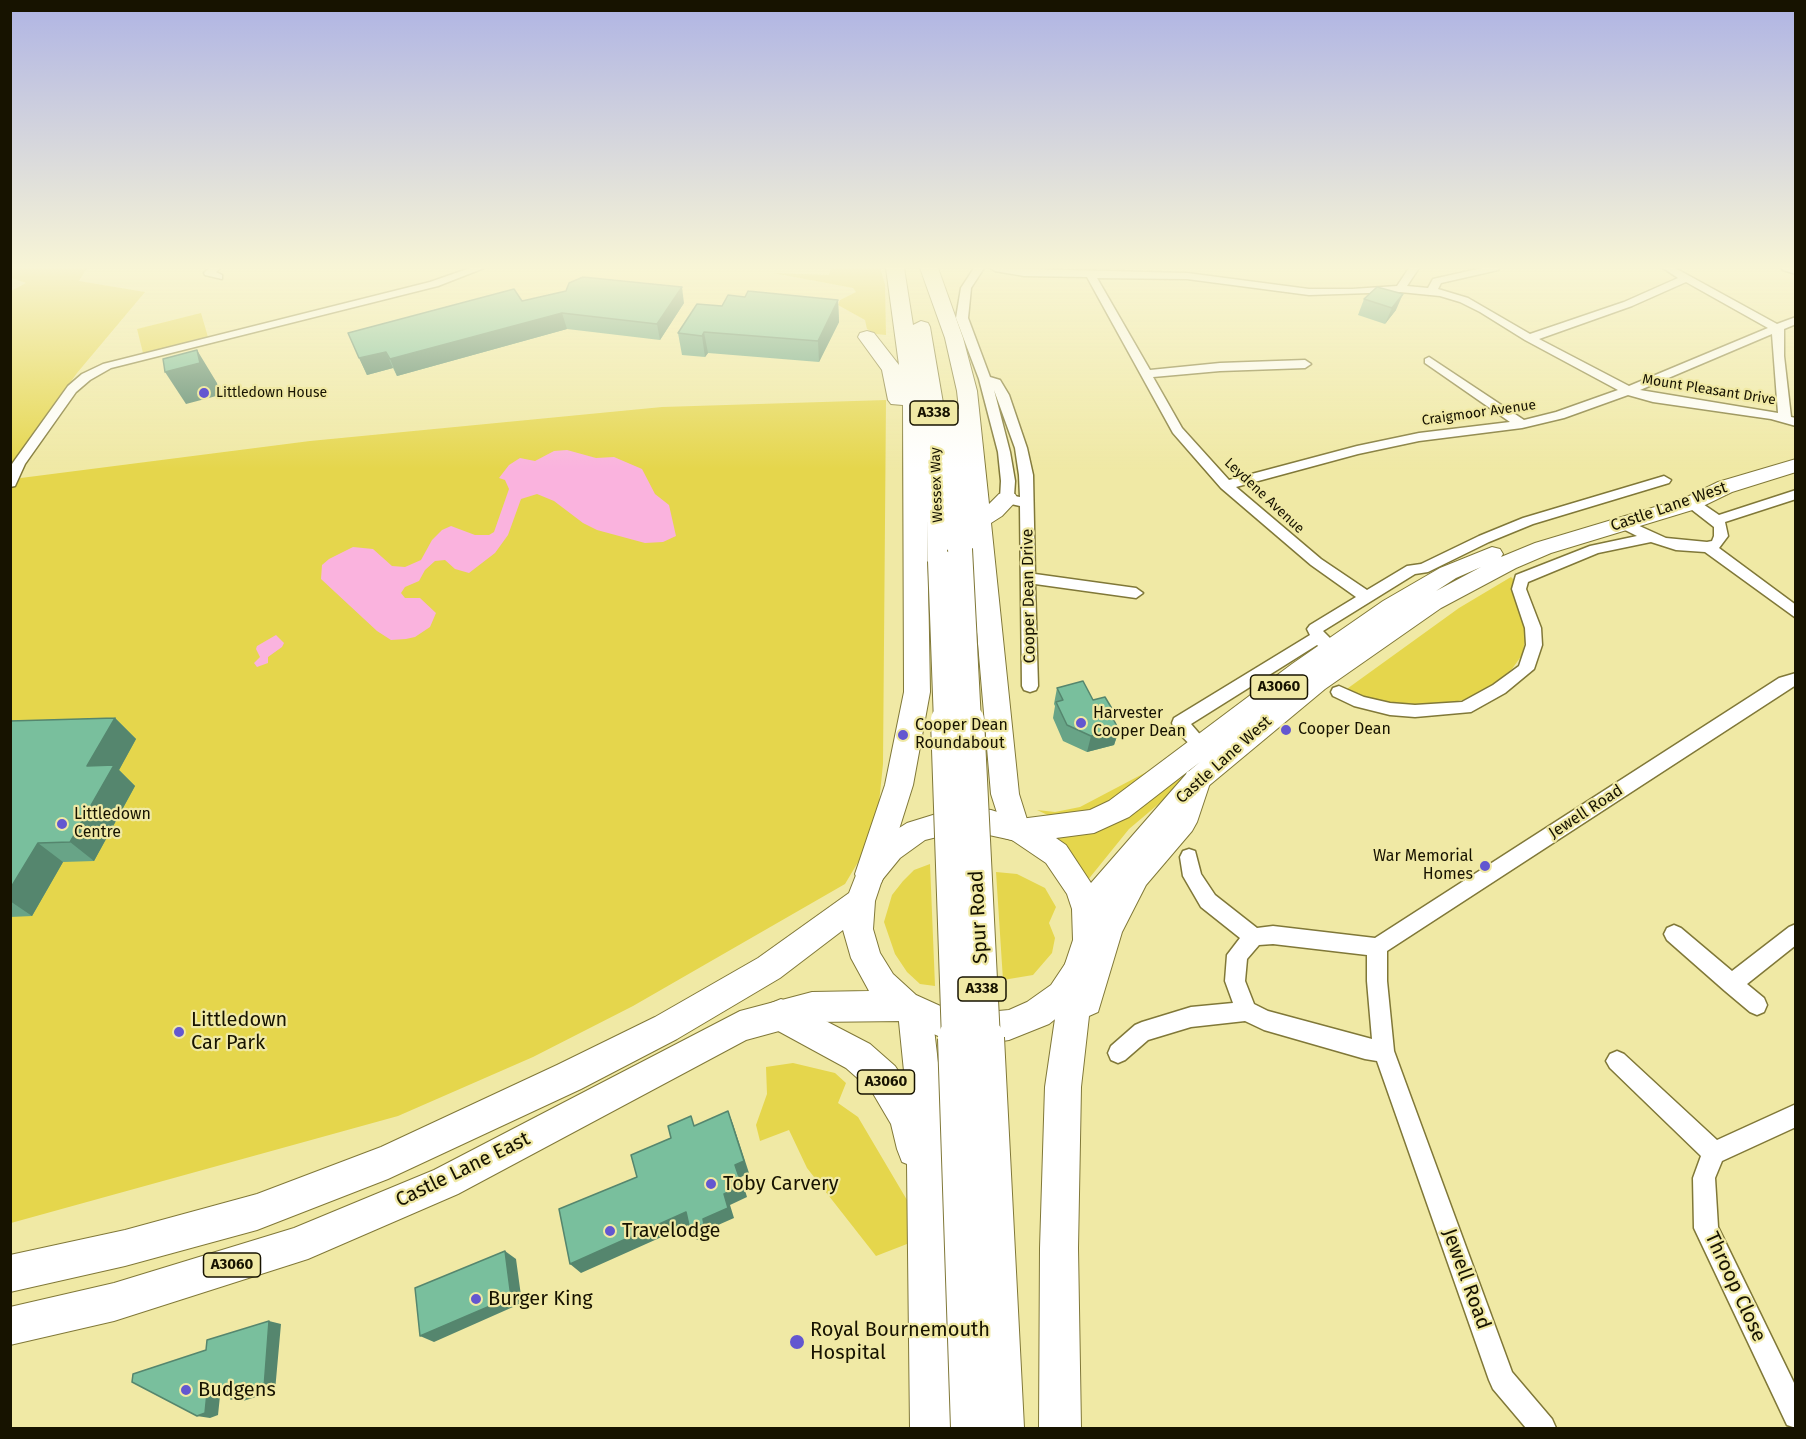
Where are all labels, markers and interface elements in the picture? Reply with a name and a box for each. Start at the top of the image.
street label: Mount Pleasant Drive [1641,371,1777,409]
place label: Littledown House [216,385,327,401]
marker: Littledown House [197,386,211,400]
street label: Craigmoor Avenue [1421,397,1537,429]
road number: A338 [910,401,958,425]
street label: Wessex Way [927,447,947,523]
street label: Leydene Avenue [1221,455,1307,537]
street label: Castle Lane West [1608,478,1730,536]
street label: Cooper Dean Drive [1018,529,1040,663]
road number: A3060 [1250,675,1308,699]
place label: Harvester Cooper Dean [1093,704,1186,742]
street label: Castle Lane West [1172,712,1276,808]
place label: Cooper Dean Roundabout [915,716,1008,754]
marker: Harvester Cooper Dean [1074,716,1088,730]
place label: Cooper Dean [1298,720,1391,740]
marker: Cooper Dean [1279,723,1293,737]
marker: Cooper Dean Roundabout [896,728,910,742]
street label: Jewell Road [1545,781,1627,843]
place label: Littledown Centre [74,805,151,843]
marker: Littledown Centre [55,817,69,831]
place label: War Memorial Homes [1373,847,1473,885]
marker: War Memorial Homes [1478,859,1492,873]
street label: Spur Road [965,870,993,964]
road number: A338 [958,977,1006,1001]
place label: Littledown Car Park [191,1008,287,1055]
marker: Littledown Car Park [172,1025,186,1039]
road number: A3060 [858,1070,914,1094]
street label: Castle Lane East [392,1127,534,1213]
place label: Toby Carvery [723,1172,839,1196]
marker: Toby Carvery [704,1177,718,1191]
place label: Travelodge [622,1219,720,1243]
marker: Travelodge [603,1224,617,1238]
street label: Jewell Road [1437,1225,1495,1333]
street label: Throop Close [1699,1228,1771,1346]
road number: A3060 [204,1253,260,1277]
place label: Burger King [488,1287,593,1311]
marker: Burger King [469,1292,483,1306]
place label: Royal Bournemouth Hospital [810,1318,990,1365]
marker: Royal Bournemouth Hospital [788,1333,806,1351]
place label: Budgens [198,1378,276,1402]
marker: Budgens [179,1383,193,1397]

